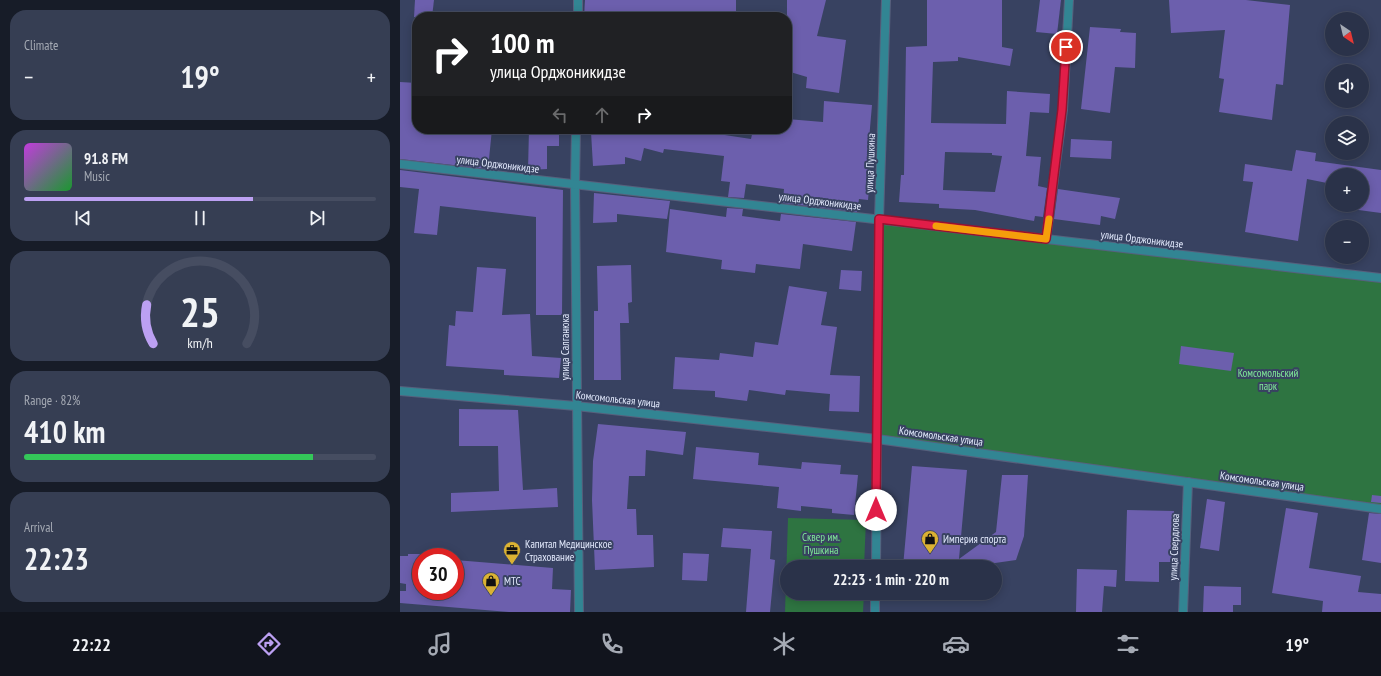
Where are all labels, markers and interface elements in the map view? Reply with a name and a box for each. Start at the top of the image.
north arrow [1325,12,1369,56]
map controls [1325,12,1369,264]
text: 100 m [490,24,554,61]
icon: right [424,28,476,80]
pin [1049,30,1083,64]
icon: arrive [1055,36,1077,58]
text: Climate [24,37,58,54]
text: 19° [180,57,220,96]
text: улица Орджоникидзе [490,60,626,83]
text: − [24,63,33,91]
text: + [367,63,376,91]
button: sound [1325,64,1369,108]
icon: left [549,104,571,126]
icon: ahead [591,104,613,126]
icon: right [633,104,655,126]
button: layers [1325,116,1369,160]
street label: улица Пушкина [862,133,878,193]
text: 91.8 FM [84,149,128,168]
street label: улица Орджоникидзе [456,152,541,176]
text: Music [84,168,110,185]
button: + [1325,168,1369,212]
street label: улица Орджоникидзе [778,189,863,213]
icon: previous [72,207,94,229]
icon: pause [189,207,211,229]
icon: next [306,207,328,229]
button: − [1325,220,1369,264]
street label: улица Орджоникидзе [1100,227,1185,251]
text: 25 [180,285,220,338]
street label: улица Салганюка [558,314,572,380]
text: km/h [187,333,213,352]
park label: Комсомольский парк [1238,366,1299,393]
street label: Комсомольская улица [575,388,661,410]
text: Range · 82% [24,392,80,409]
text: 410 km [24,412,105,451]
street label: Комсомольская улица [898,423,984,449]
street label: Комсомольская улица [1219,468,1305,494]
position arrow [855,489,897,531]
street label: улица Свердлова [1166,513,1182,581]
text: Arrival [24,519,53,536]
shop icon: Империя спорта [920,529,940,554]
park label: Сквер им. Пушкина [802,530,840,557]
place label: Империя спорта [943,532,1006,546]
place label: Капитал Медицинское Страхование [525,537,612,564]
text: 22:23 [24,539,89,578]
office icon: Капитал Медицинское Страхование [502,540,522,565]
speed limit sign: 30 [412,548,464,600]
text: 22:23 · 1 min · 220 m [833,570,949,589]
shop icon: МТС [481,571,501,596]
place label: МТС [504,574,521,588]
icon: directions [255,630,283,658]
icon: music [426,630,454,658]
icon: phone [598,630,626,658]
icon: climate [770,630,798,658]
icon: car [942,630,970,658]
icon: filters [1114,630,1142,658]
text: 22:22 [72,633,111,656]
text: 19° [1285,633,1309,656]

